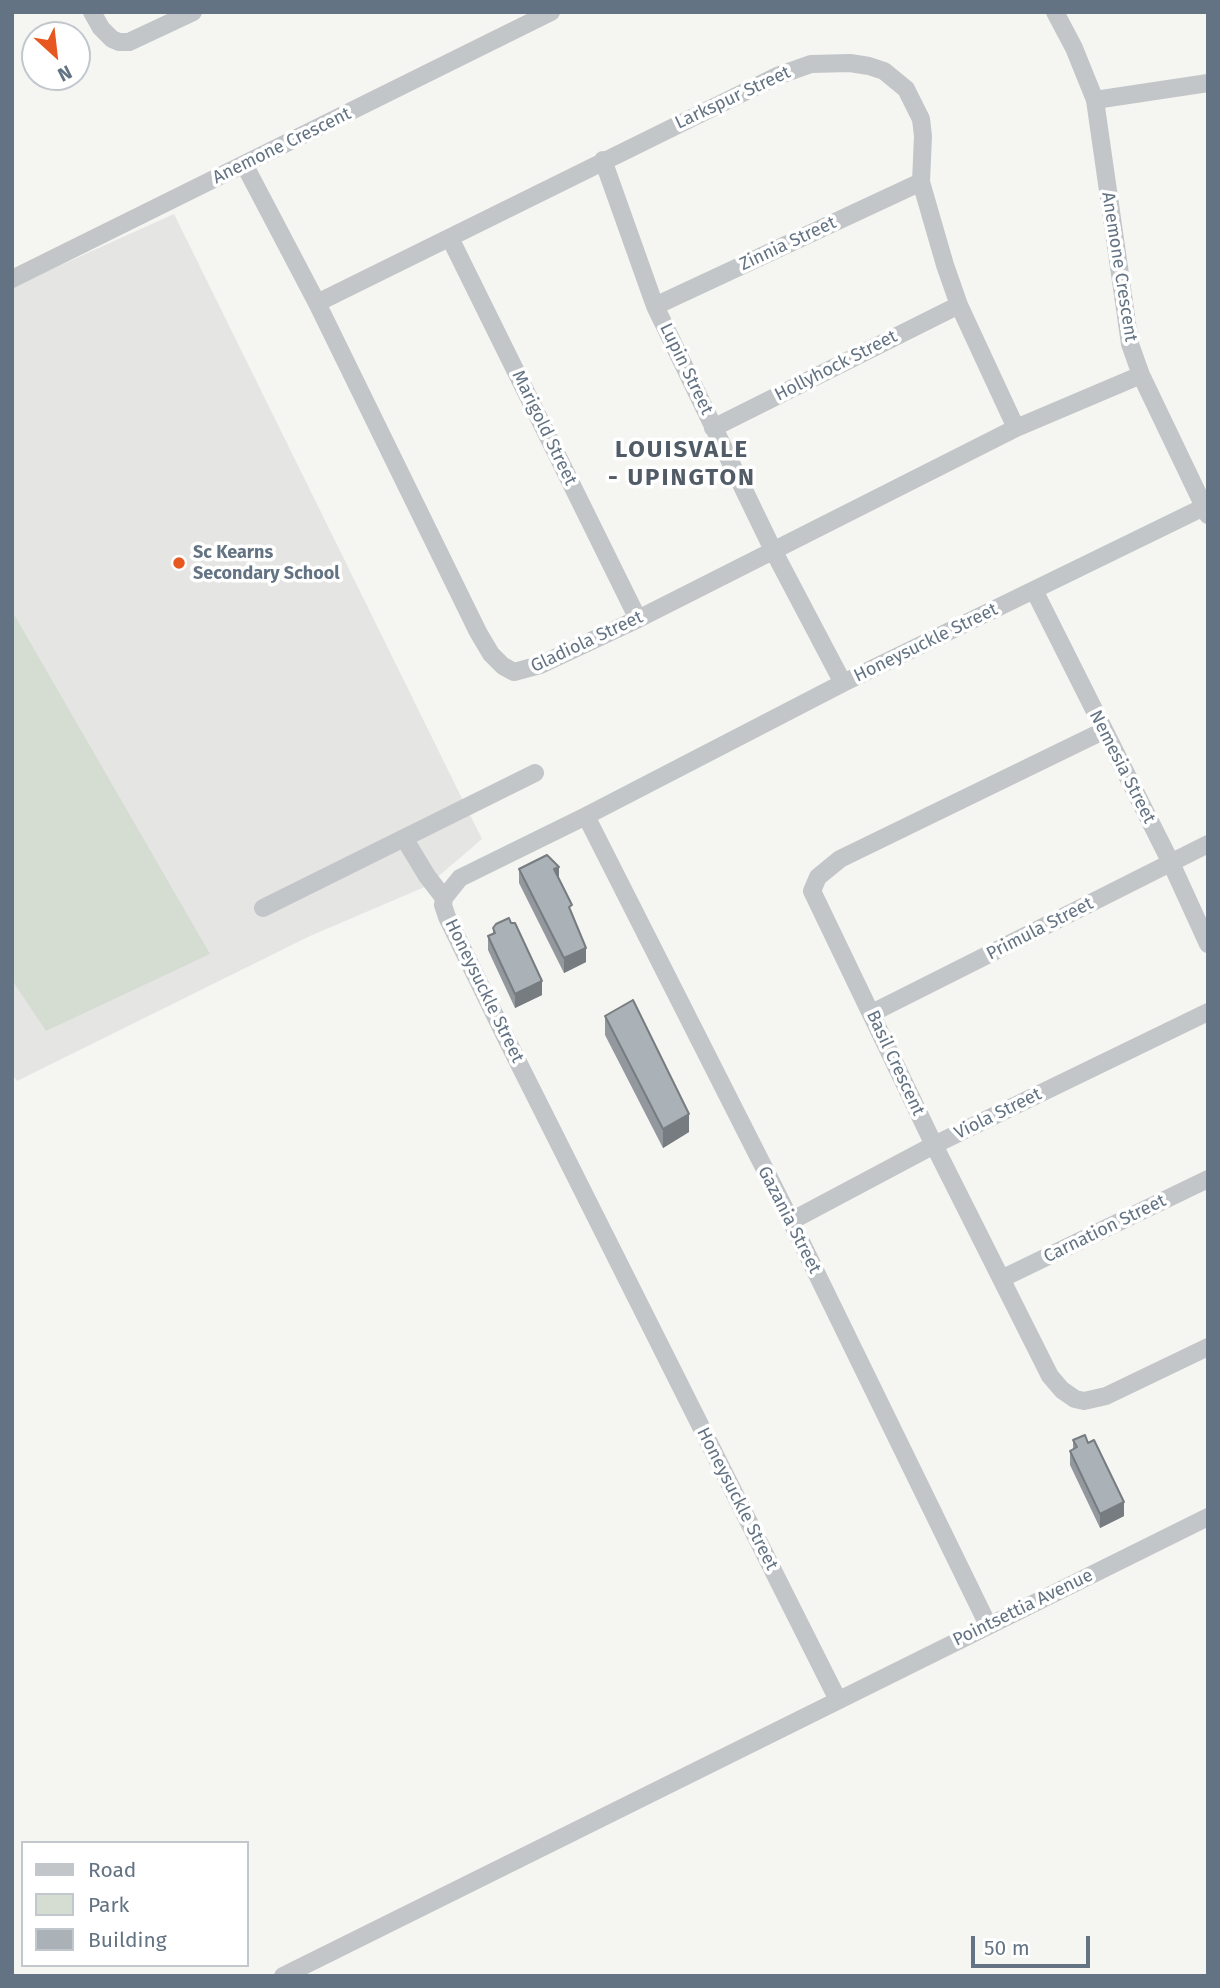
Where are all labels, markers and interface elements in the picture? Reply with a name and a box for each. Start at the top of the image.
north arrow [21,21,91,91]
text: N [54,60,76,86]
street label: Larkspur Street [672,62,794,134]
street label: Anemone Crescent [209,103,355,189]
street label: Anemone Crescent [1097,191,1141,343]
street label: Zinnia Street [736,212,840,276]
street label: Lupin Street [655,320,717,418]
street label: Hollyhock Street [771,326,901,406]
street label: Marigold Street [507,367,581,489]
district label: LOUISVALE - UPINGTON [609,436,755,492]
place label: Sc Kearns Secondary School [193,542,340,584]
marker: Sc Kearns Secondary School [171,555,187,571]
street label: Honeysuckle Street [851,599,1001,687]
street label: Gladiola Street [527,607,647,677]
street label: Nemesia Street [1084,707,1160,827]
street label: Primula Street [983,893,1097,965]
street label: Honeysuckle Street [440,916,528,1066]
street label: Basil Crescent [861,1007,929,1119]
street label: Viola Street [951,1084,1045,1144]
street label: Gazania Street [753,1163,825,1277]
street label: Carnation Street [1040,1190,1170,1268]
street label: Honeysuckle Street [692,1424,782,1574]
street label: Pointsettia Avenue [949,1565,1097,1651]
legend [21,1841,248,1967]
text: Road [88,1857,136,1883]
text: Park [88,1892,129,1918]
scale bar [975,1922,1094,1966]
text: Building [88,1927,167,1953]
text: 50 m [984,1935,1030,1961]

